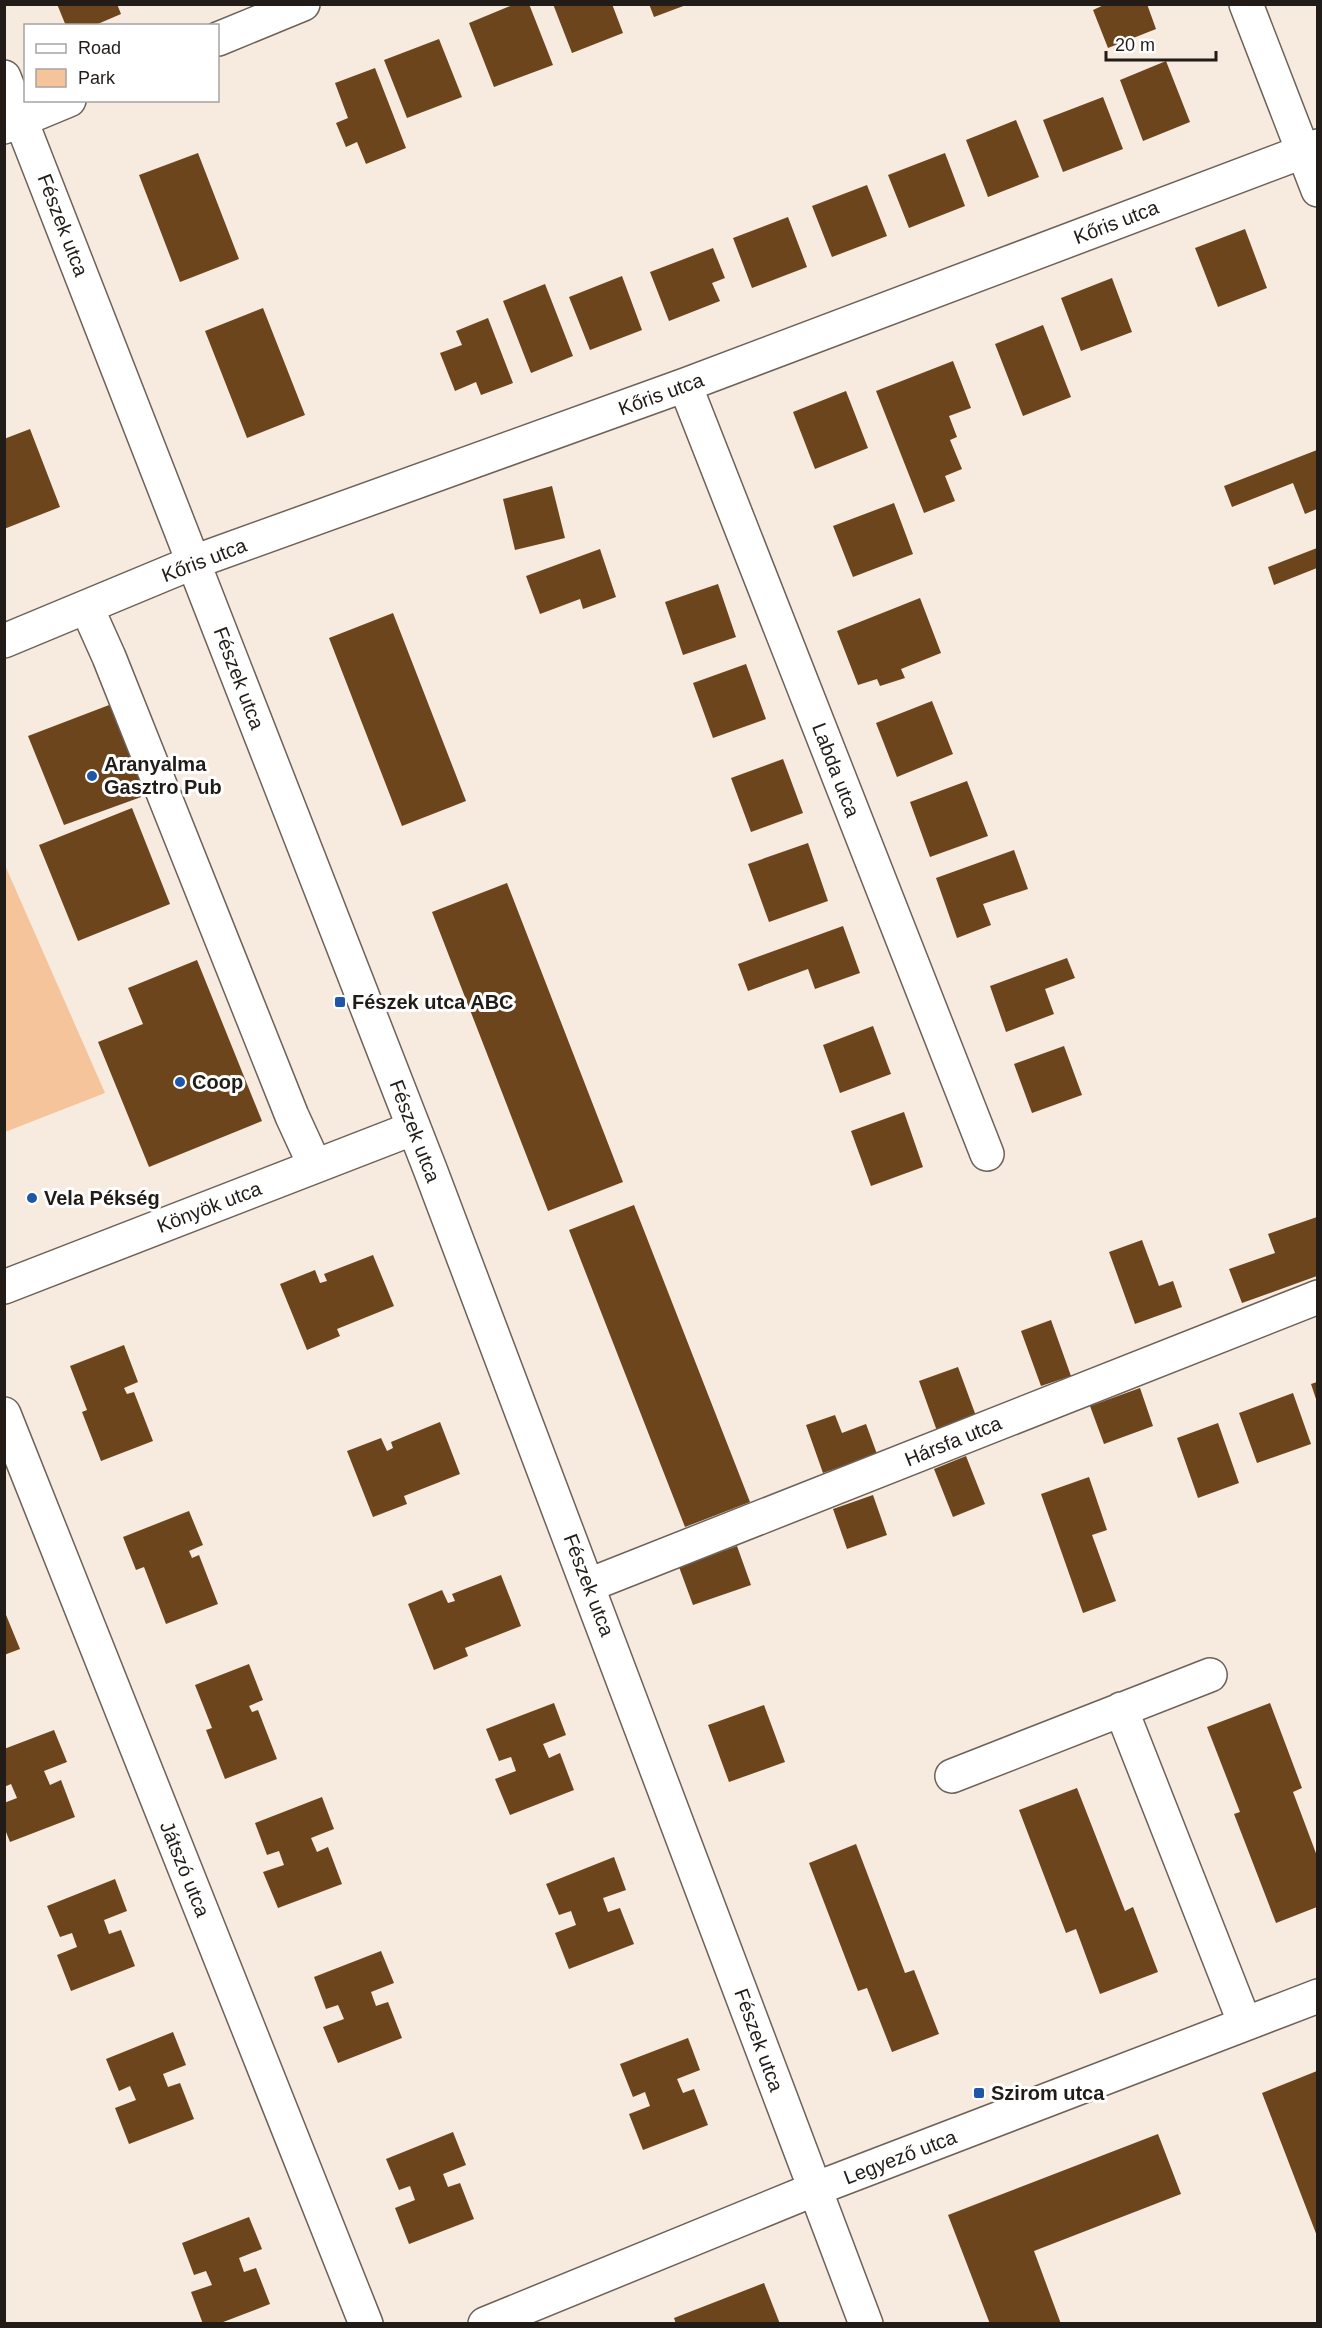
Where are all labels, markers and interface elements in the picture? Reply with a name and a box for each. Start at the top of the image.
legend [24,24,219,102]
scale bar [1106,24,1216,62]
text: 20 m [1115,35,1155,55]
text: Road [78,38,121,58]
text: Park [78,68,116,88]
street label: Fészek utca [33,171,93,280]
street label: Kőris utca [1071,195,1162,248]
street label: Kőris utca [615,368,707,420]
street label: Kőris utca [159,533,250,586]
street label: Fészek utca [209,624,269,733]
street label: Labda utca [808,720,864,821]
place label: Aranyalma Gasztro Pub [104,753,222,798]
marker: Aranyalma Gasztro Pub [85,769,99,783]
place label: Fészek utca ABC [352,991,514,1013]
marker: Fészek utca ABC [333,995,347,1009]
place label: Coop [192,1071,243,1093]
marker: Coop [173,1075,187,1089]
street label: Fészek utca [385,1077,445,1186]
street label: Könyök utca [154,1177,265,1237]
place label: Vela Pékség [44,1187,160,1209]
marker: Vela Pékség [25,1191,39,1205]
street label: Hársfa utca [901,1411,1005,1470]
street label: Fészek utca [559,1531,619,1640]
street label: Játszó utca [156,1818,214,1921]
street label: Fészek utca [730,1986,788,2095]
place label: Szirom utca [991,2082,1105,2104]
marker: Szirom utca [972,2086,986,2100]
street label: Legyező utca [841,2125,960,2189]

